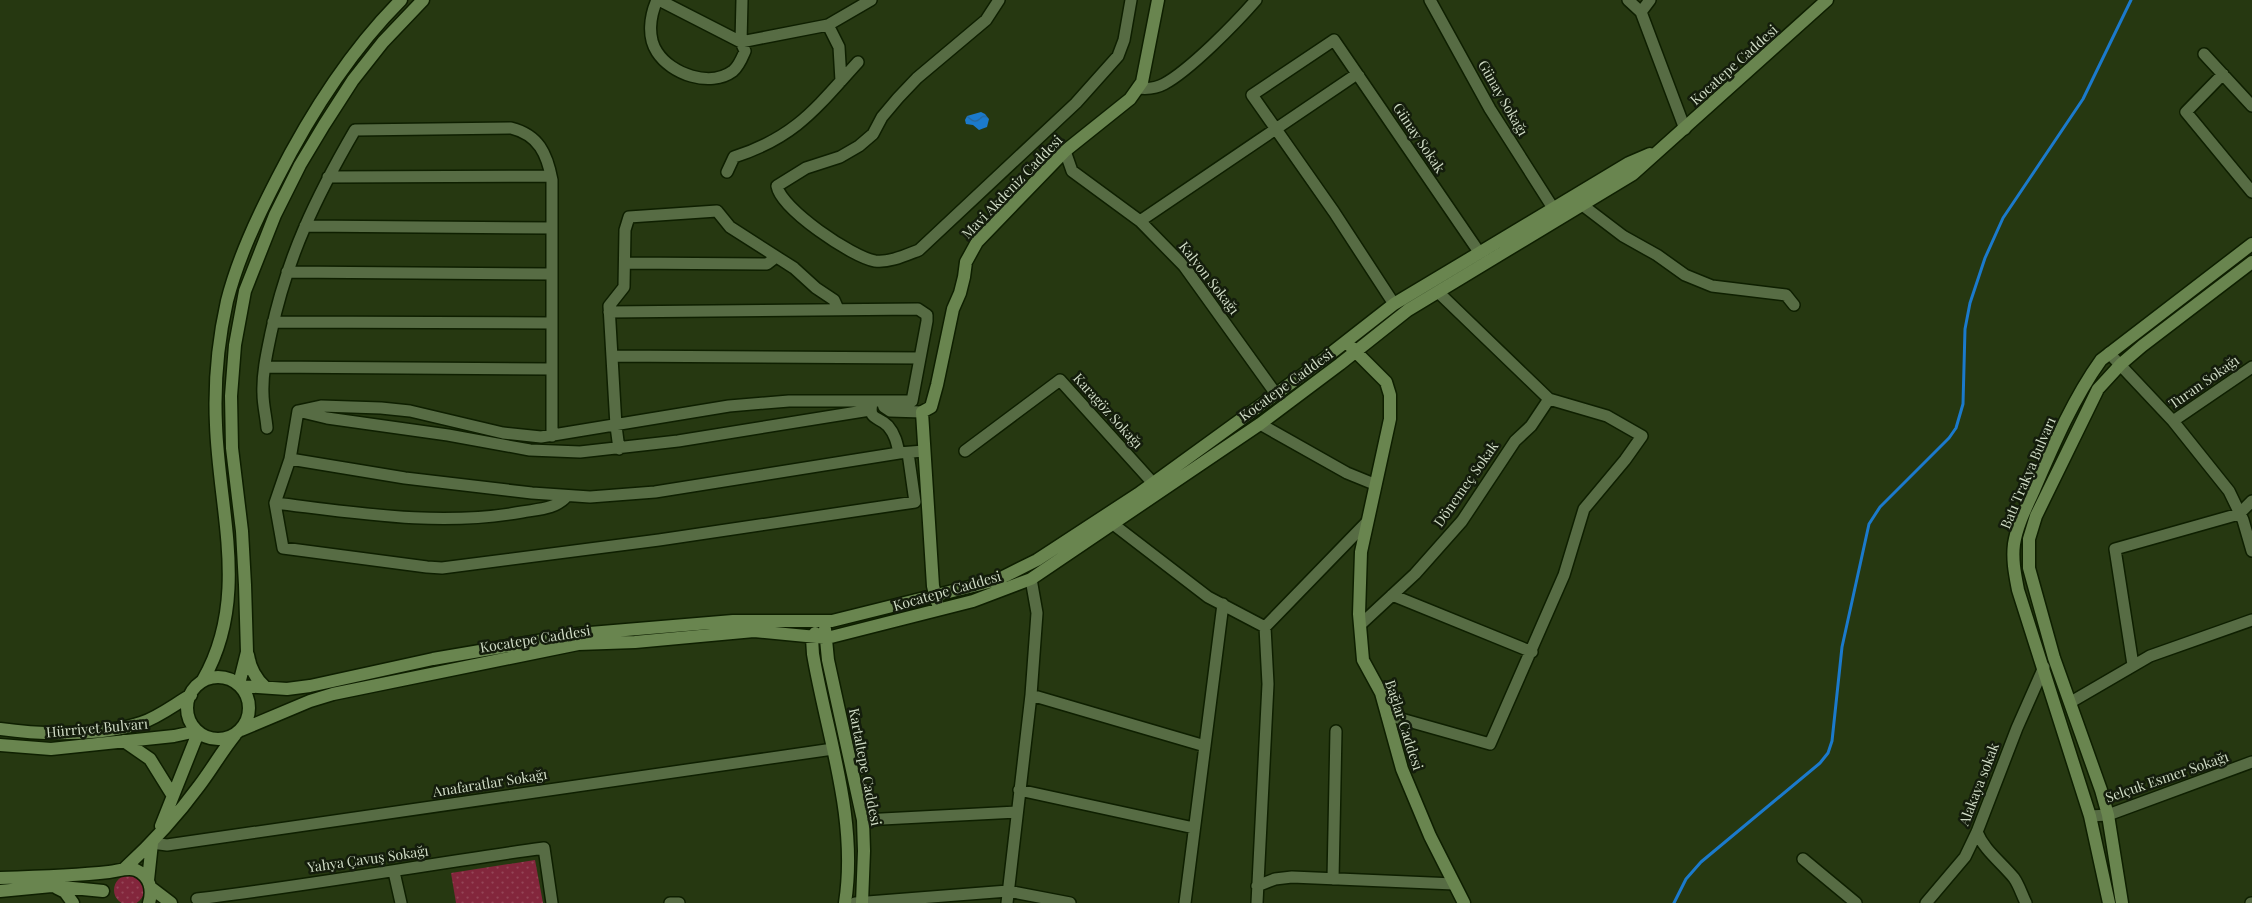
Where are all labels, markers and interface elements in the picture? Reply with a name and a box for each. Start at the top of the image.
street label: Kocatepe Caddesi [1686,20,1782,109]
street label: Günay Sokağı [1474,56,1533,139]
street label: Günay Sokak [1389,99,1450,177]
street label: Mavi Akdeniz Caddesi [957,131,1066,243]
street label: Kalyon Sokağı [1175,237,1244,318]
street label: Kocatepe Caddesi [1235,344,1336,425]
street label: Turan Sokağı [2165,350,2243,413]
street label: Karagöz Sokağı [1069,369,1147,453]
street label: Batı Trakya Bulvarı [1995,414,2060,532]
street label: Dönemeç Sokak [1429,437,1502,530]
street label: Kocatepe Caddesi [891,566,1003,615]
street label: Kocatepe Caddesi [478,620,592,657]
street label: Bağlar Caddesi [1381,677,1428,772]
street label: Kartaltepe Caddesi [845,707,886,827]
street label: Hürriyet Bulvarı [45,714,149,741]
street label: Alakaya sokak [1954,739,2003,829]
street label: Selçuk Esmer Sokağı [2103,746,2231,807]
street label: Anafaratlar Sokağı [430,764,548,801]
street label: Yahya Çavuş Sokağı [305,841,430,877]

